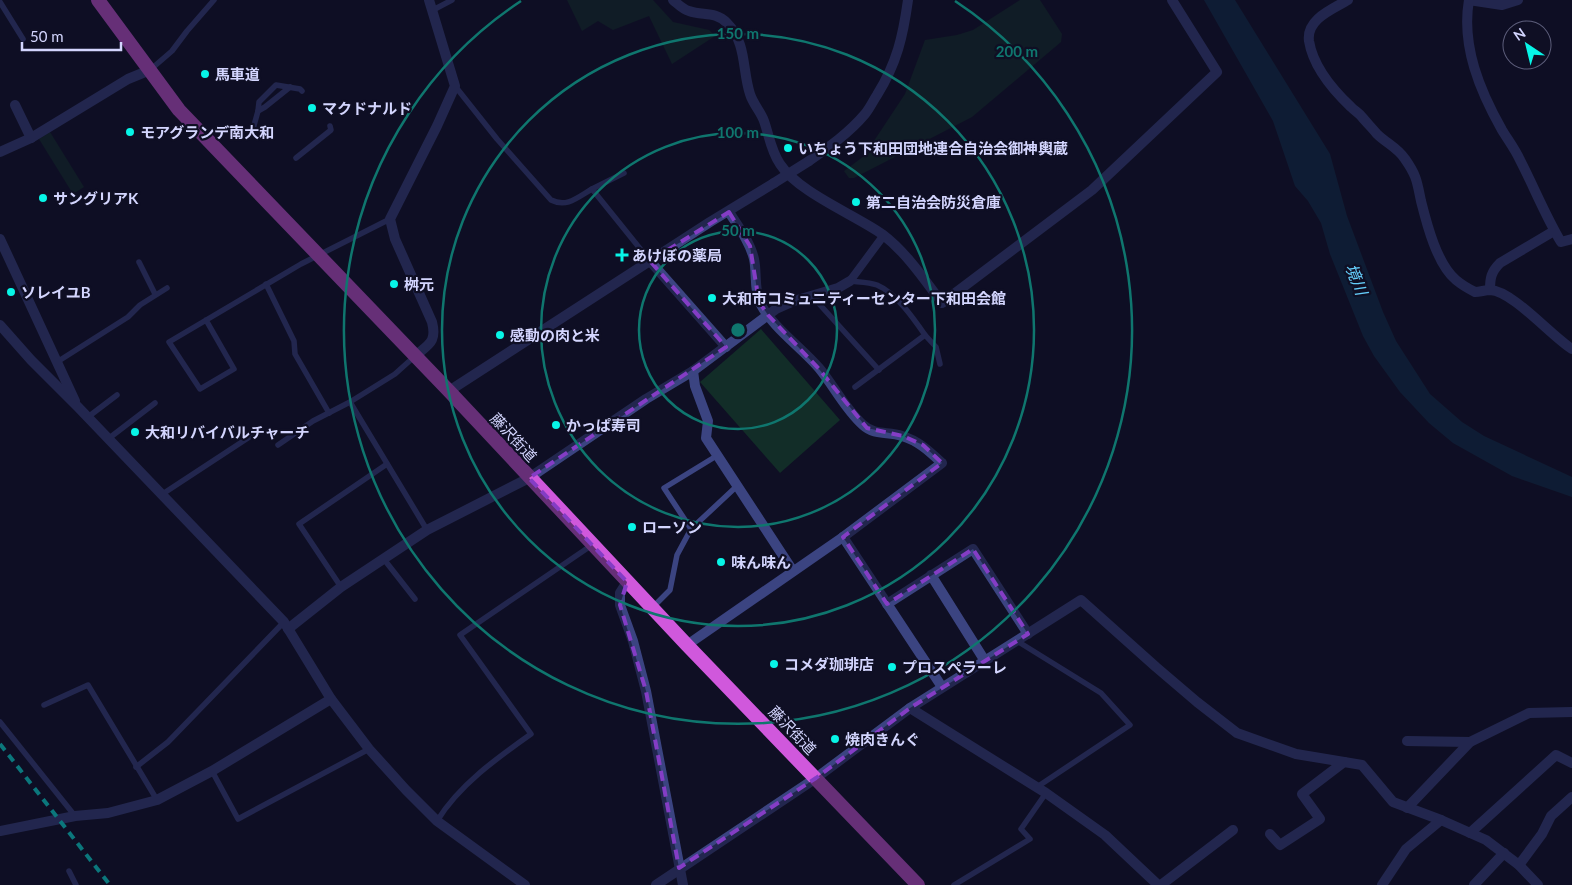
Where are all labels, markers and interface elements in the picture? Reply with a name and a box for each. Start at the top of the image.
scale bar [22,20,121,52]
north arrow [1502,20,1552,70]
text: 150 m [717,24,759,42]
text: N [1510,24,1529,44]
text: 50 m [30,27,64,45]
text: 200 m [996,42,1038,60]
place label: 馬車道 [215,65,260,83]
marker: 馬車道 [199,68,211,80]
place label: マクドナルド [322,99,412,117]
marker: マクドナルド [306,102,318,114]
place label: モアグランデ南大和 [140,123,274,141]
text: 100 m [717,123,759,141]
marker: モアグランデ南大和 [124,126,136,138]
place label: いちょう下和田団地連合自治会御神輿蔵 [798,139,1068,157]
marker: いちょう下和田団地連合自治会御神輿蔵 [782,142,794,154]
place label: サングリアK [53,189,139,207]
marker: サングリアK [37,192,49,204]
place label: 第二自治会防災倉庫 [866,193,1001,211]
marker: 第二自治会防災倉庫 [850,196,862,208]
text: 50 m [721,221,755,239]
place label: あけぼの薬局 [632,246,722,264]
marker: あけぼの薬局 [616,249,628,261]
water label: 境川 [1342,261,1373,299]
place label: 桝元 [404,275,434,293]
marker: 桝元 [388,278,400,290]
place label: ソレイユB [21,283,91,301]
marker: ソレイユB [5,286,17,298]
place label: 大和市コミュニティーセンター下和田会館 [722,289,1006,307]
marker: 大和市コミュニティーセンター下和田会館 [706,292,718,304]
centre of rings [729,321,747,339]
place label: 感動の肉と米 [510,326,600,344]
marker: 感動の肉と米 [494,329,506,341]
street label: 藤沢街道 [487,409,541,465]
place label: かっぱ寿司 [566,416,641,434]
marker: かっぱ寿司 [550,419,562,431]
place label: 大和リバイバルチャーチ [145,423,310,441]
marker: 大和リバイバルチャーチ [129,426,141,438]
place label: ローソン [642,518,702,536]
marker: ローソン [626,521,638,533]
place label: 味ん味ん [731,553,791,571]
marker: 味ん味ん [715,556,727,568]
place label: コメダ珈琲店 [784,655,874,673]
marker: コメダ珈琲店 [768,658,780,670]
place label: プロスぺラーレ [902,658,1007,676]
marker: プロスぺラーレ [886,661,898,673]
street label: 藤沢街道 [766,702,820,758]
place label: 焼肉きんぐ [845,730,920,748]
marker: 焼肉きんぐ [829,733,841,745]

